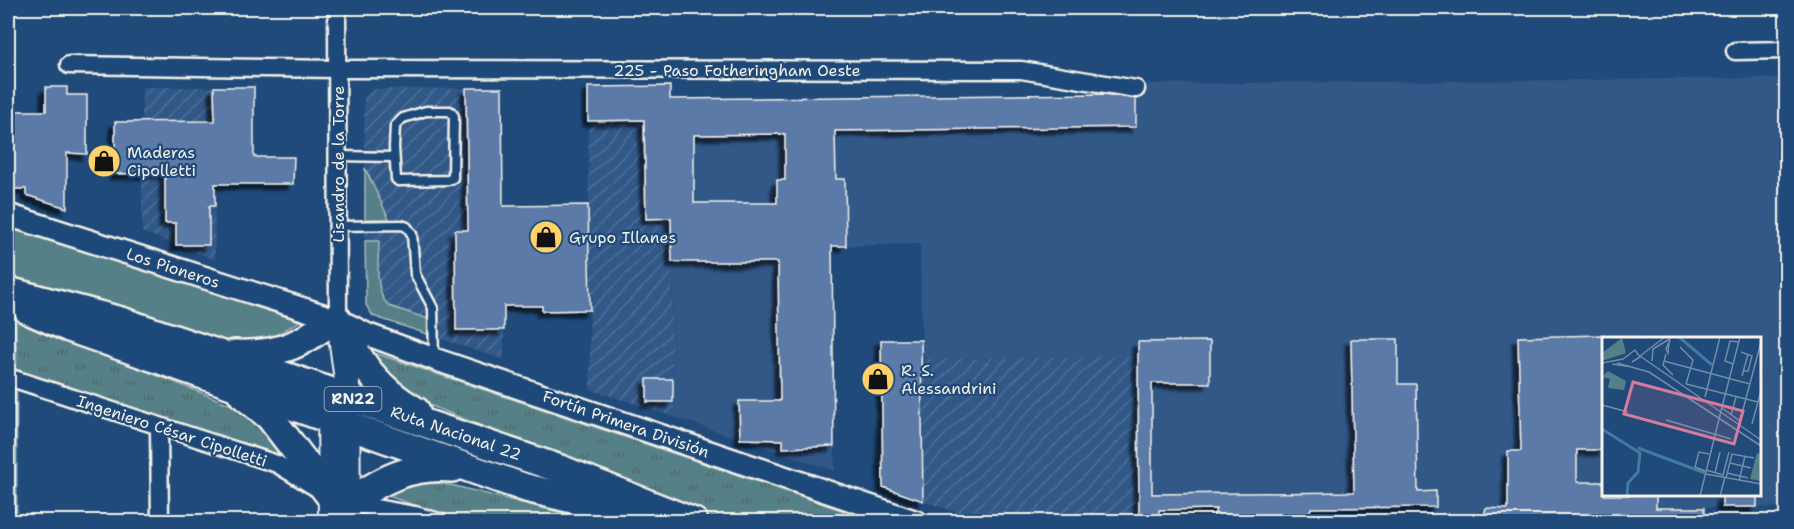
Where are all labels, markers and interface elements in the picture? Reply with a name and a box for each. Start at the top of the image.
street label: 225 - Paso Fotheringham Oeste [613,60,861,81]
street label: Lisandro de la Torre [328,86,349,242]
place label: Maderas Cipolletti [127,142,196,181]
shop icon: Maderas Cipolletti [86,143,122,179]
shop icon: Grupo Illanes [528,219,564,255]
place label: Grupo Illanes [569,227,676,248]
street label: Los Pioneros [124,243,222,293]
inset map [1602,337,1761,496]
place label: R. S. Alessandrini [901,360,997,399]
shop icon: R. S. Alessandrini [860,361,896,397]
street label: Fortín Primera División [540,386,712,462]
road number: RN22 [324,387,382,411]
street label: Ingeniero César Cipolletti [74,390,270,472]
street label: Ruta Nacional 22 [388,401,524,465]

